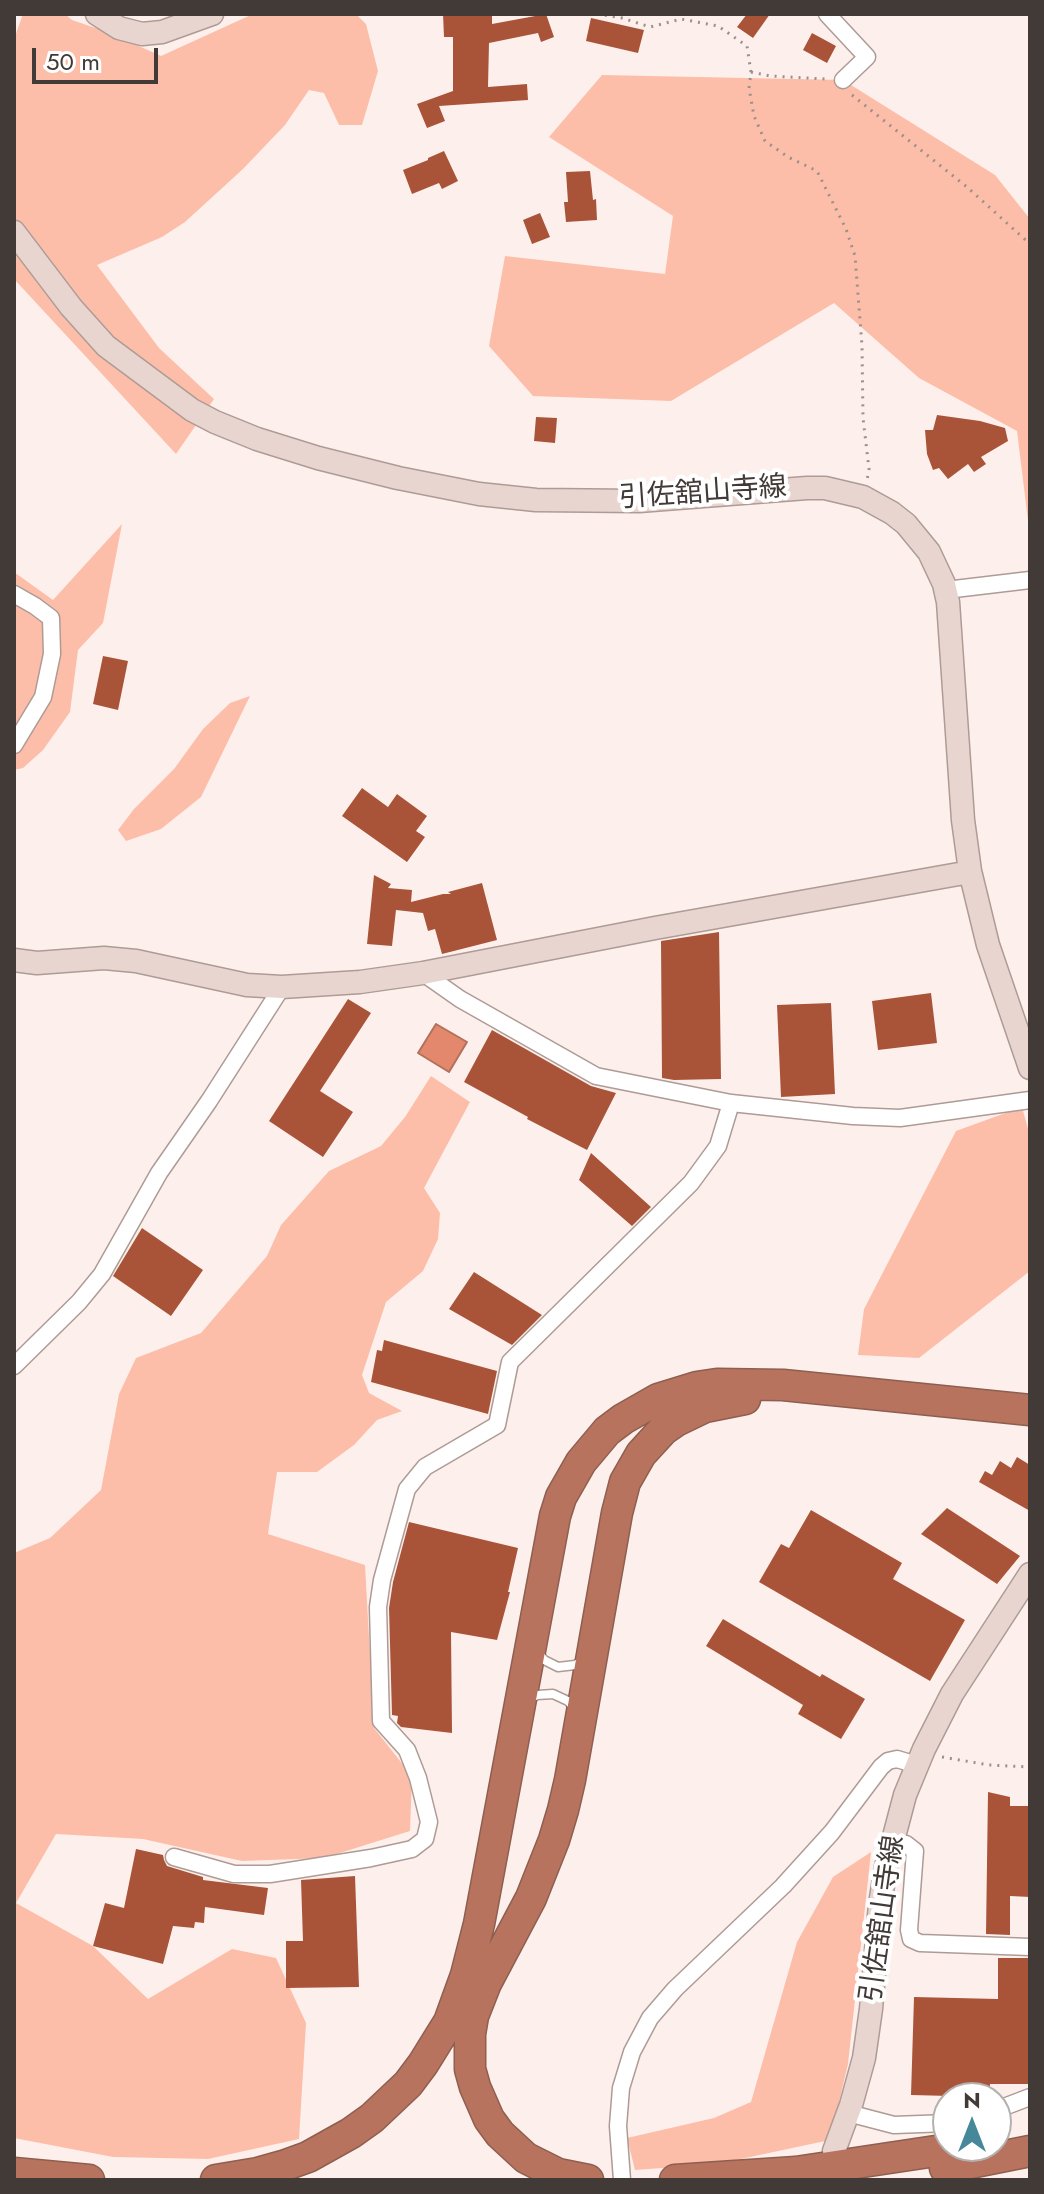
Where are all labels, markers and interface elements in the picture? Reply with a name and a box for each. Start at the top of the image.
scale bar [36,32,162,82]
text: 50 m [46,44,100,79]
street label: 引佐舘山寺線 [618,471,788,517]
street label: 引佐舘山寺線 [856,1833,912,2005]
north arrow [932,2082,1012,2162]
text: N [963,2084,981,2116]

